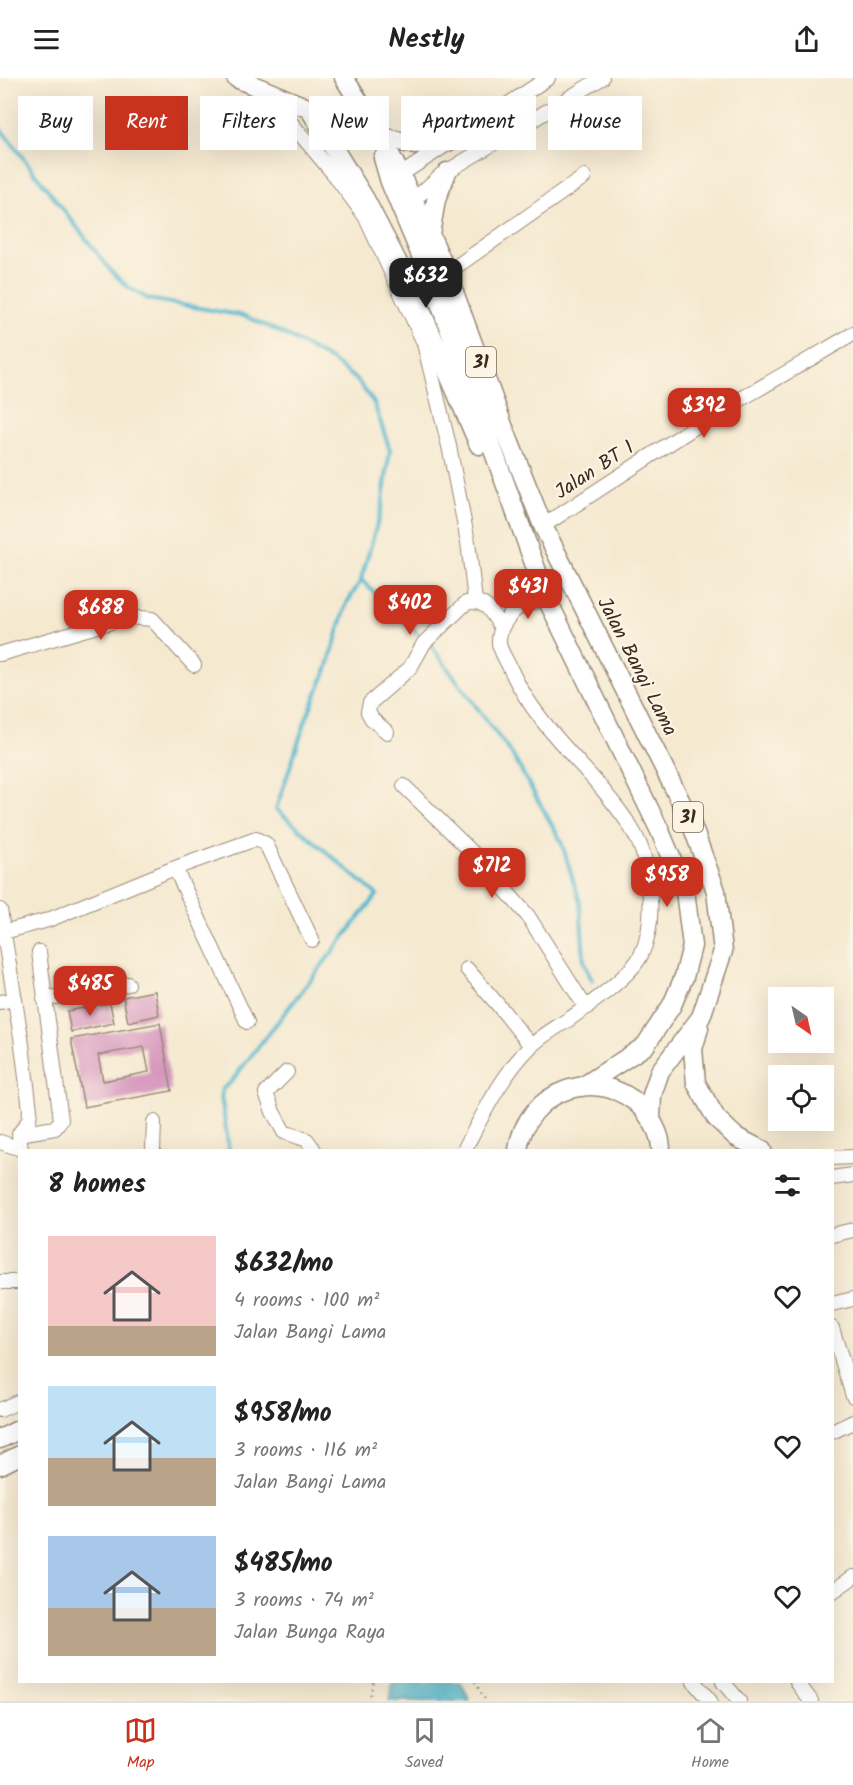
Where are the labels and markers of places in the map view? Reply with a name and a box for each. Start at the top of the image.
pin: $632 [390,258,462,309]
pin: $392 [668,388,740,439]
pin: $431 [492,569,564,620]
pin: $402 [374,585,446,636]
pin: $688 [65,590,137,641]
pin: $712 [456,848,528,899]
pin: $958 [631,857,703,908]
pin: $485 [54,966,126,1017]

